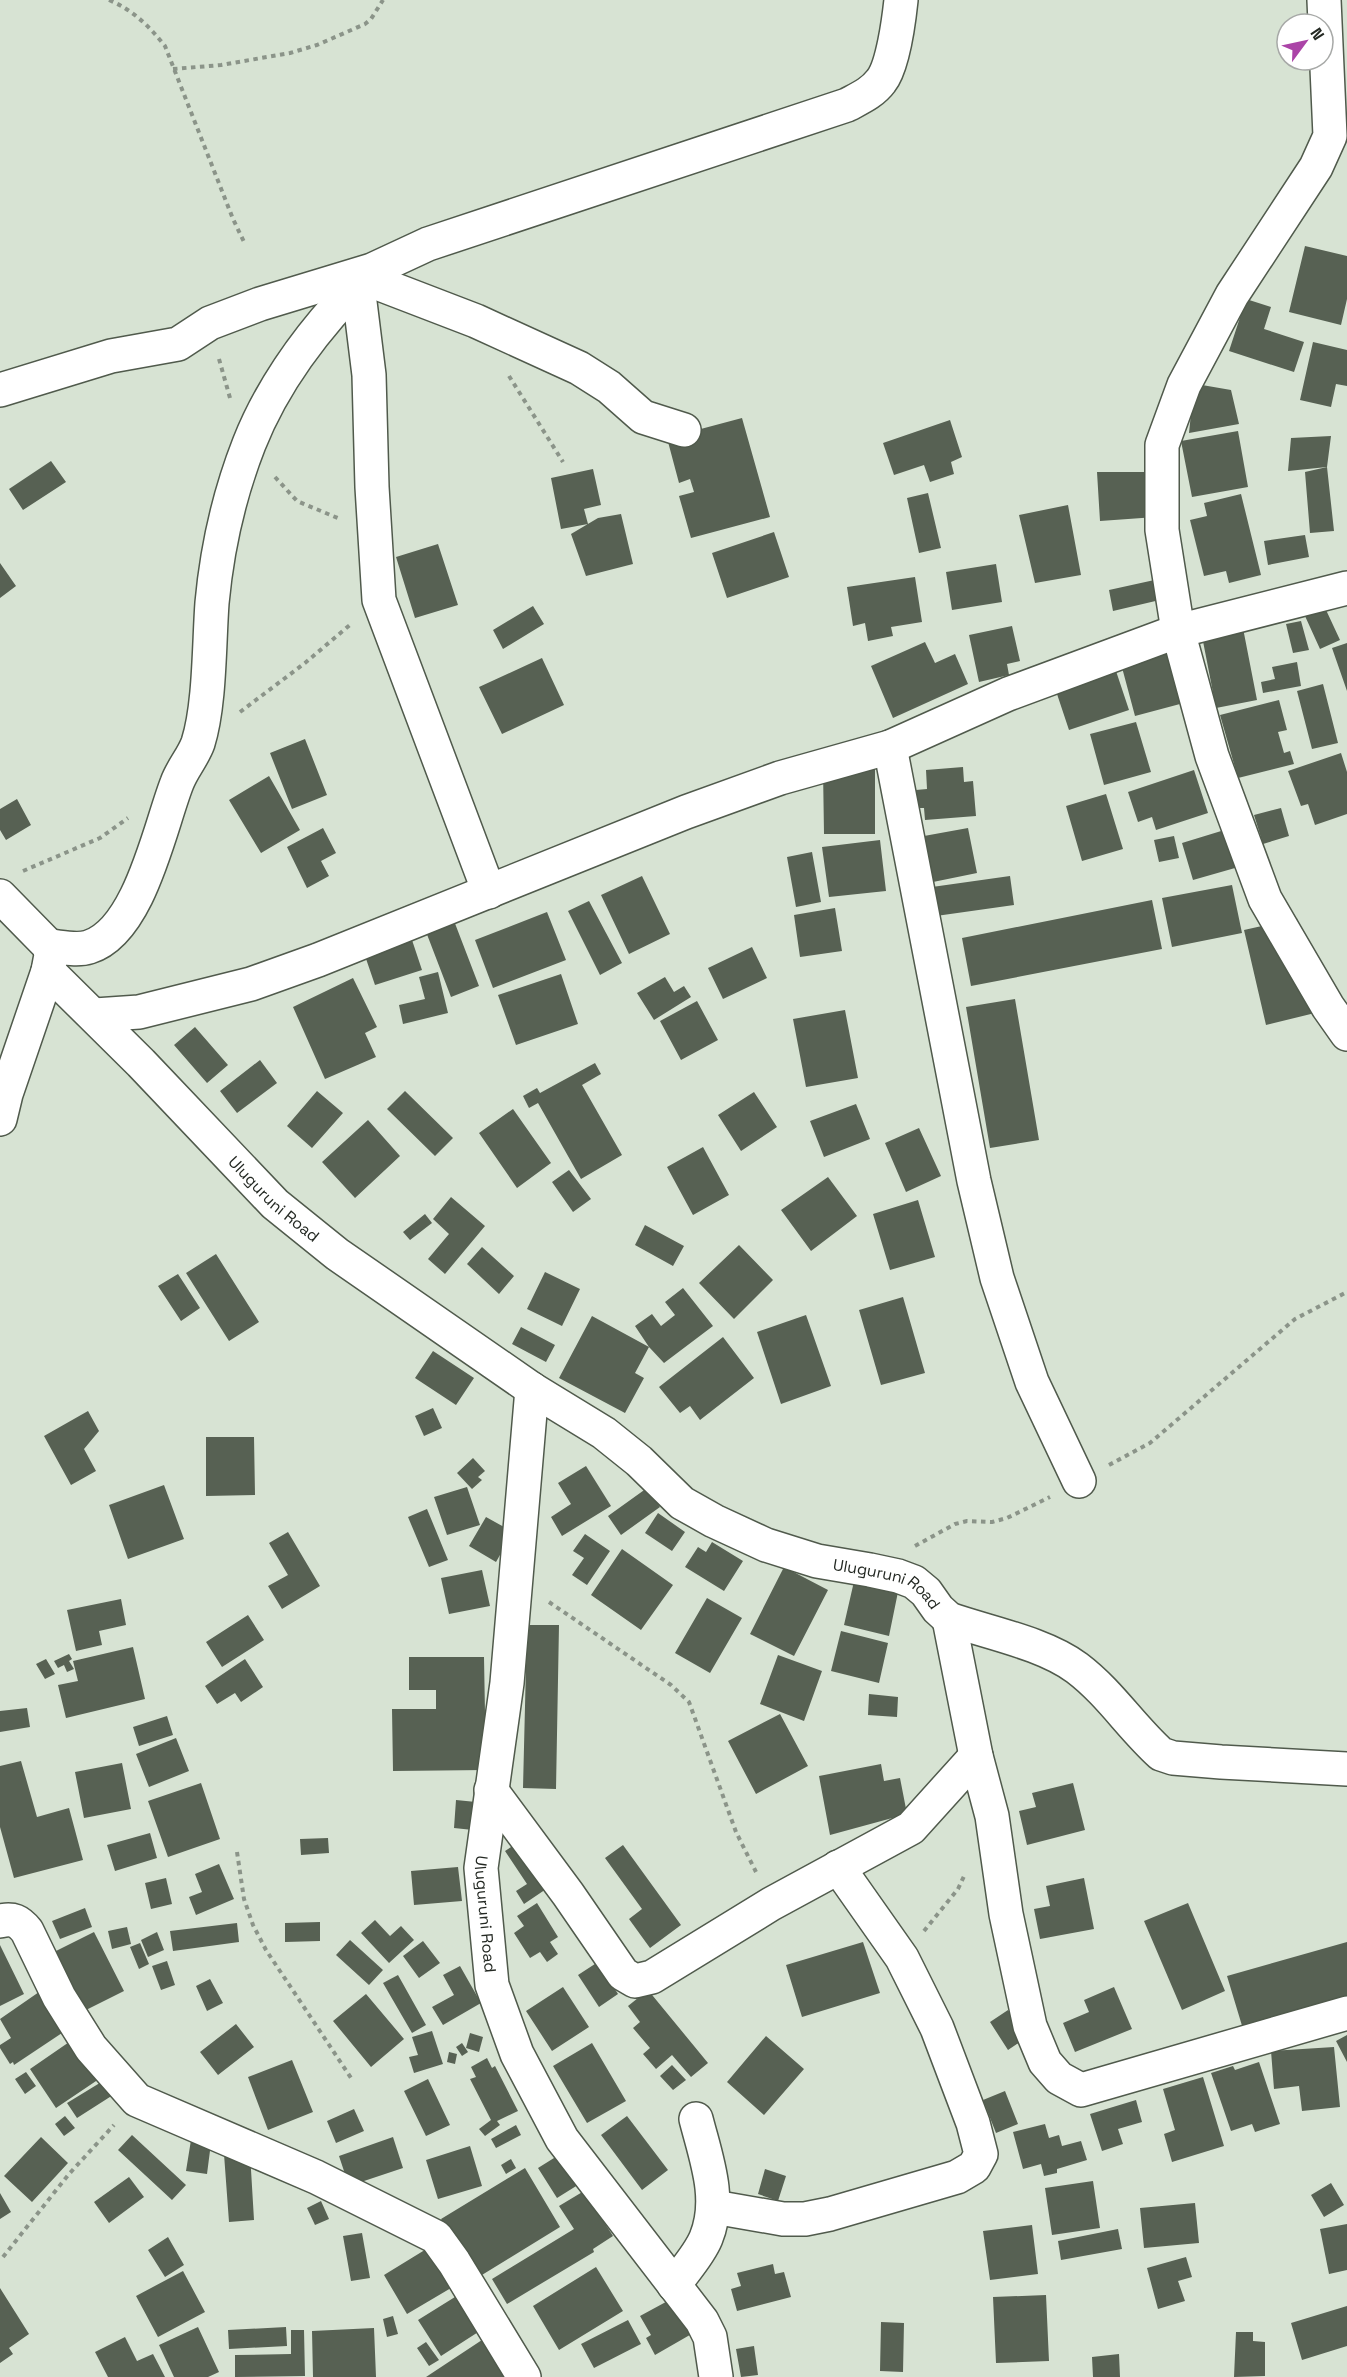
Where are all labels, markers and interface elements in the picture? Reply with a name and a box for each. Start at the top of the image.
north arrow [1275,12,1335,72]
text: N [1305,24,1329,44]
street label: Uluguruni Road [224,1151,324,1246]
street label: Uluguruni Road [831,1553,945,1613]
street label: Uluguruni Road [470,1854,501,1973]

